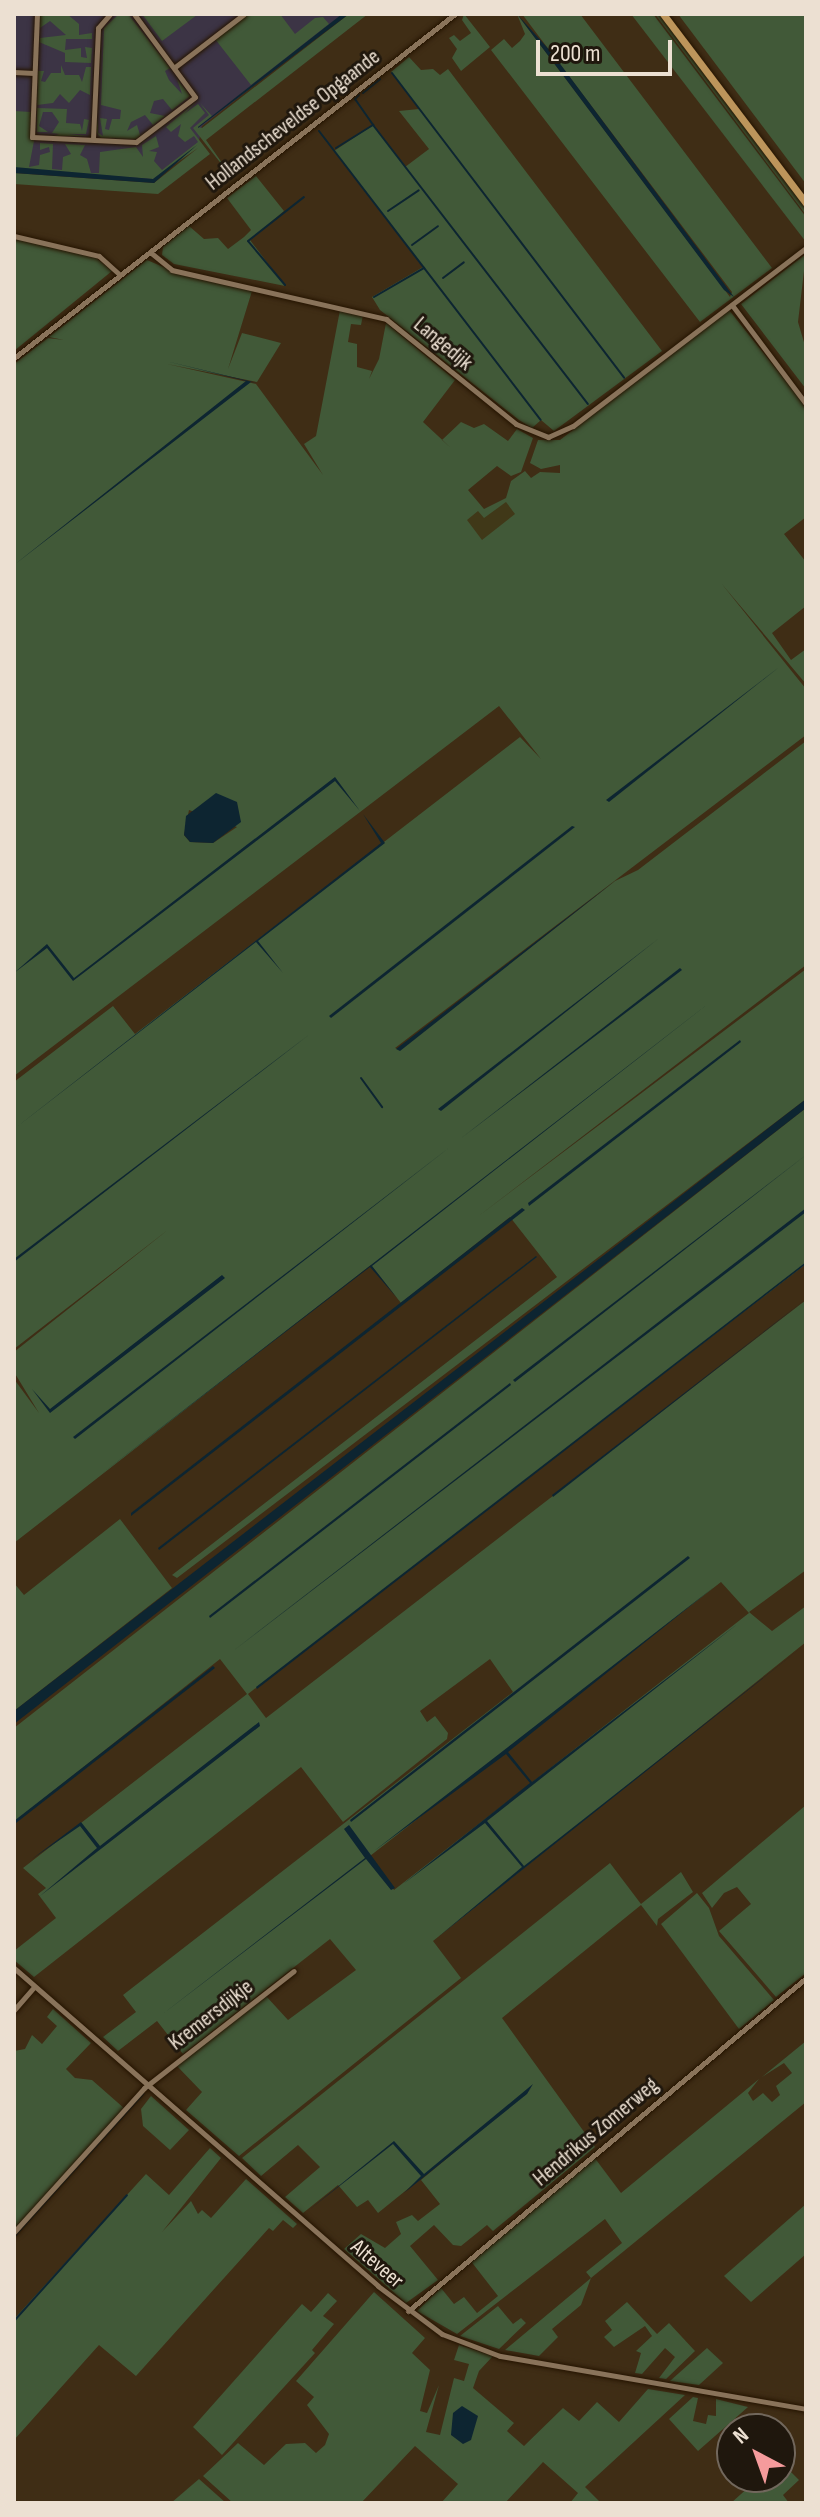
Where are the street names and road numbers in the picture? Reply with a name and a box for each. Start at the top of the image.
street label: Hollandscheveldse Opgaande [201,44,385,196]
street label: Langedijk [408,312,478,376]
street label: Kremersdijkje [164,1974,258,2056]
street label: Hendrikus Zomerweg [528,2072,664,2192]
street label: Alteveer [345,2234,409,2294]

